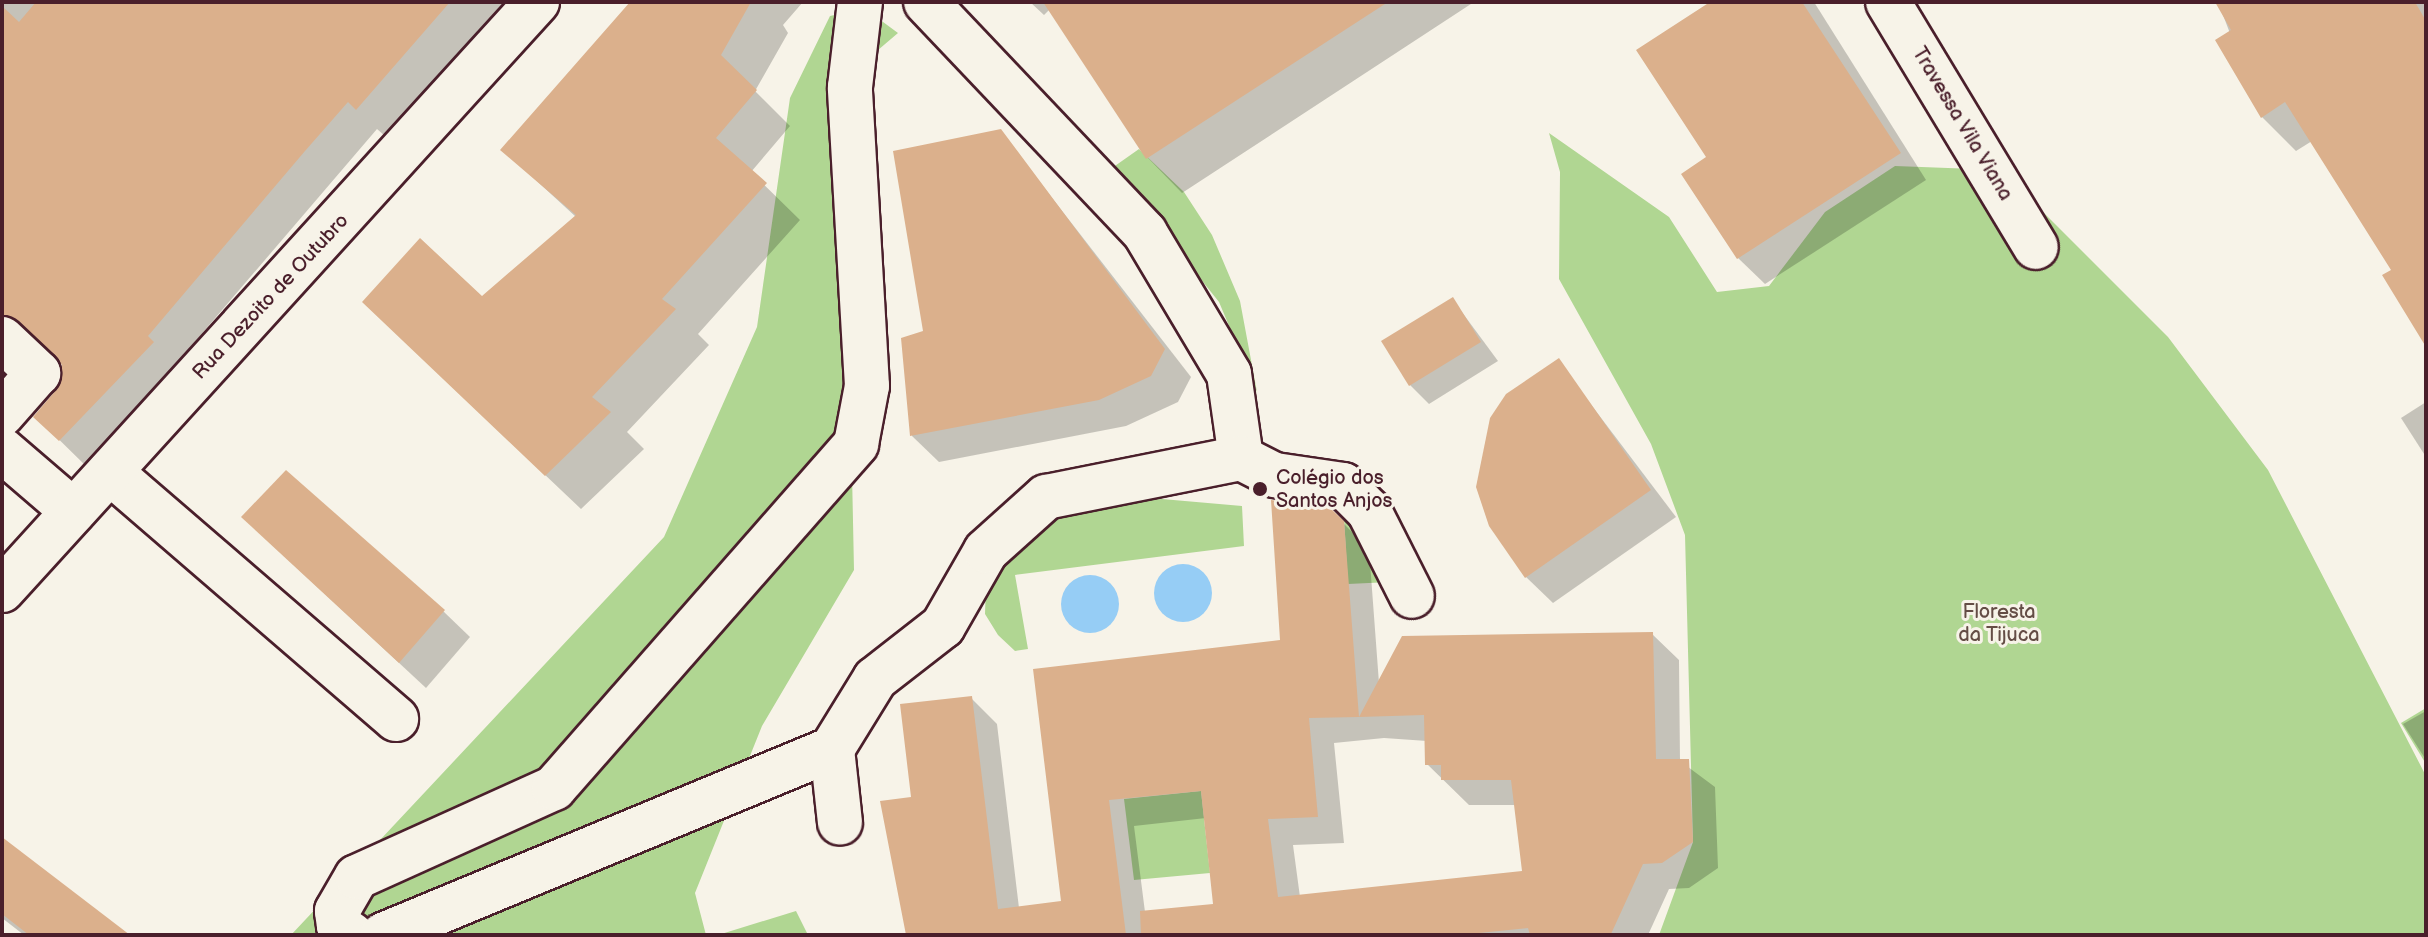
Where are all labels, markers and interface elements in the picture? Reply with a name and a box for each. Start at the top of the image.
street label: Travessa Vila Viana [1906,42,2018,206]
street label: Rua Dezoito de Outubro [188,209,354,385]
place label: Colégio dos Santos Anjos [1276,466,1392,513]
marker: Colégio dos Santos Anjos [1251,480,1269,498]
park label: Floresta da Tijuca [1958,601,2040,648]

